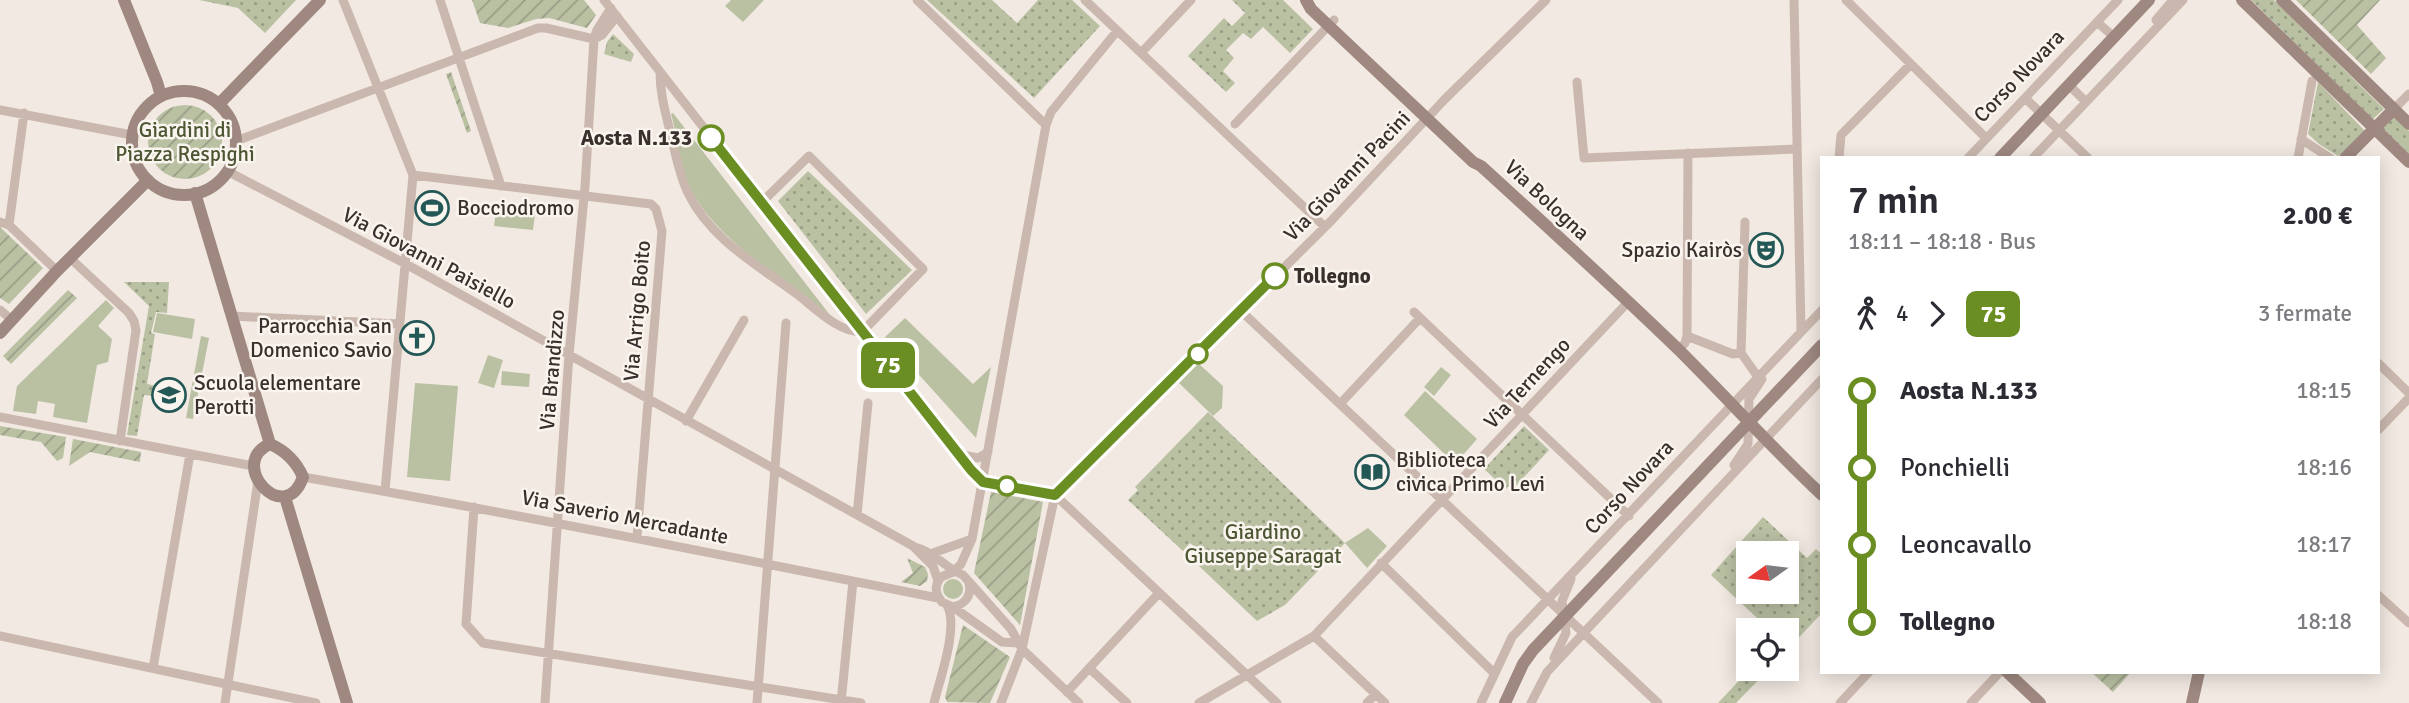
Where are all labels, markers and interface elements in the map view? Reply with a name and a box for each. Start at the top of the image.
street label: Corso Novara [1968,24,2070,128]
street label: Via Giovanni Pacini [1278,105,1416,247]
park label: Giardini di Piazza Respighi [115,117,255,167]
place label: Aosta N.133 [581,125,692,151]
marker: Aosta N.133 [698,125,724,151]
street label: Via Bologna [1499,154,1595,246]
text: 7 min [1848,177,1939,224]
sports icon: Bocciodromo [413,189,451,227]
place label: Bocciodromo [457,195,574,221]
text: 2.00 € [2283,200,2352,232]
street label: Via Giovanni Paisiello [338,201,520,315]
text: 18:11 – 18:18 · Bus [1848,227,2036,256]
theatre icon: Spazio Kairòs [1747,231,1785,269]
place label: Spazio Kairòs [1622,237,1742,263]
street label: Via Arrigo Boito [618,239,656,383]
marker: Tollegno [1262,263,1288,289]
place label: Tollegno [1294,263,1371,289]
icon: walk [1848,295,1886,333]
icon: forward [1918,295,1956,333]
text: 4 [1896,299,1908,328]
text: 75 [1980,299,2006,329]
text: 3 fermate [2258,299,2352,328]
street label: Via Brandizzo [534,308,570,432]
place label: Parrocchia San Domenico Savio [250,313,392,363]
church icon: Parrocchia San Domenico Savio [398,319,436,357]
street label: Via Ternengo [1478,332,1576,434]
line badge: 75 [856,342,920,388]
unlabelled marker [1188,344,1208,364]
text: 75 [875,350,901,380]
place label: Scuola elementare Perotti [194,370,361,420]
text: Aosta N.133 [1900,375,2038,407]
school or university icon: Scuola elementare Perotti [150,376,188,414]
text: 18:15 [2296,376,2352,405]
street label: Corso Novara [1579,435,1679,539]
place label: Biblioteca civica Primo Levi [1396,447,1545,497]
text: Ponchielli [1900,452,2010,484]
library icon: Biblioteca civica Primo Levi [1353,453,1391,491]
text: 18:16 [2296,453,2352,482]
unlabelled marker [997,476,1017,496]
street label: Via Saverio Mercadante [519,484,731,550]
park label: Giardino Giuseppe Saragat [1184,519,1342,569]
text: Leoncavallo [1900,529,2032,561]
text: 18:17 [2296,530,2352,559]
north arrow [1736,541,1799,604]
map controls [1736,541,1799,681]
text: Tollegno [1900,606,1995,638]
text: 18:18 [2296,607,2352,636]
button: locate [1736,618,1799,681]

